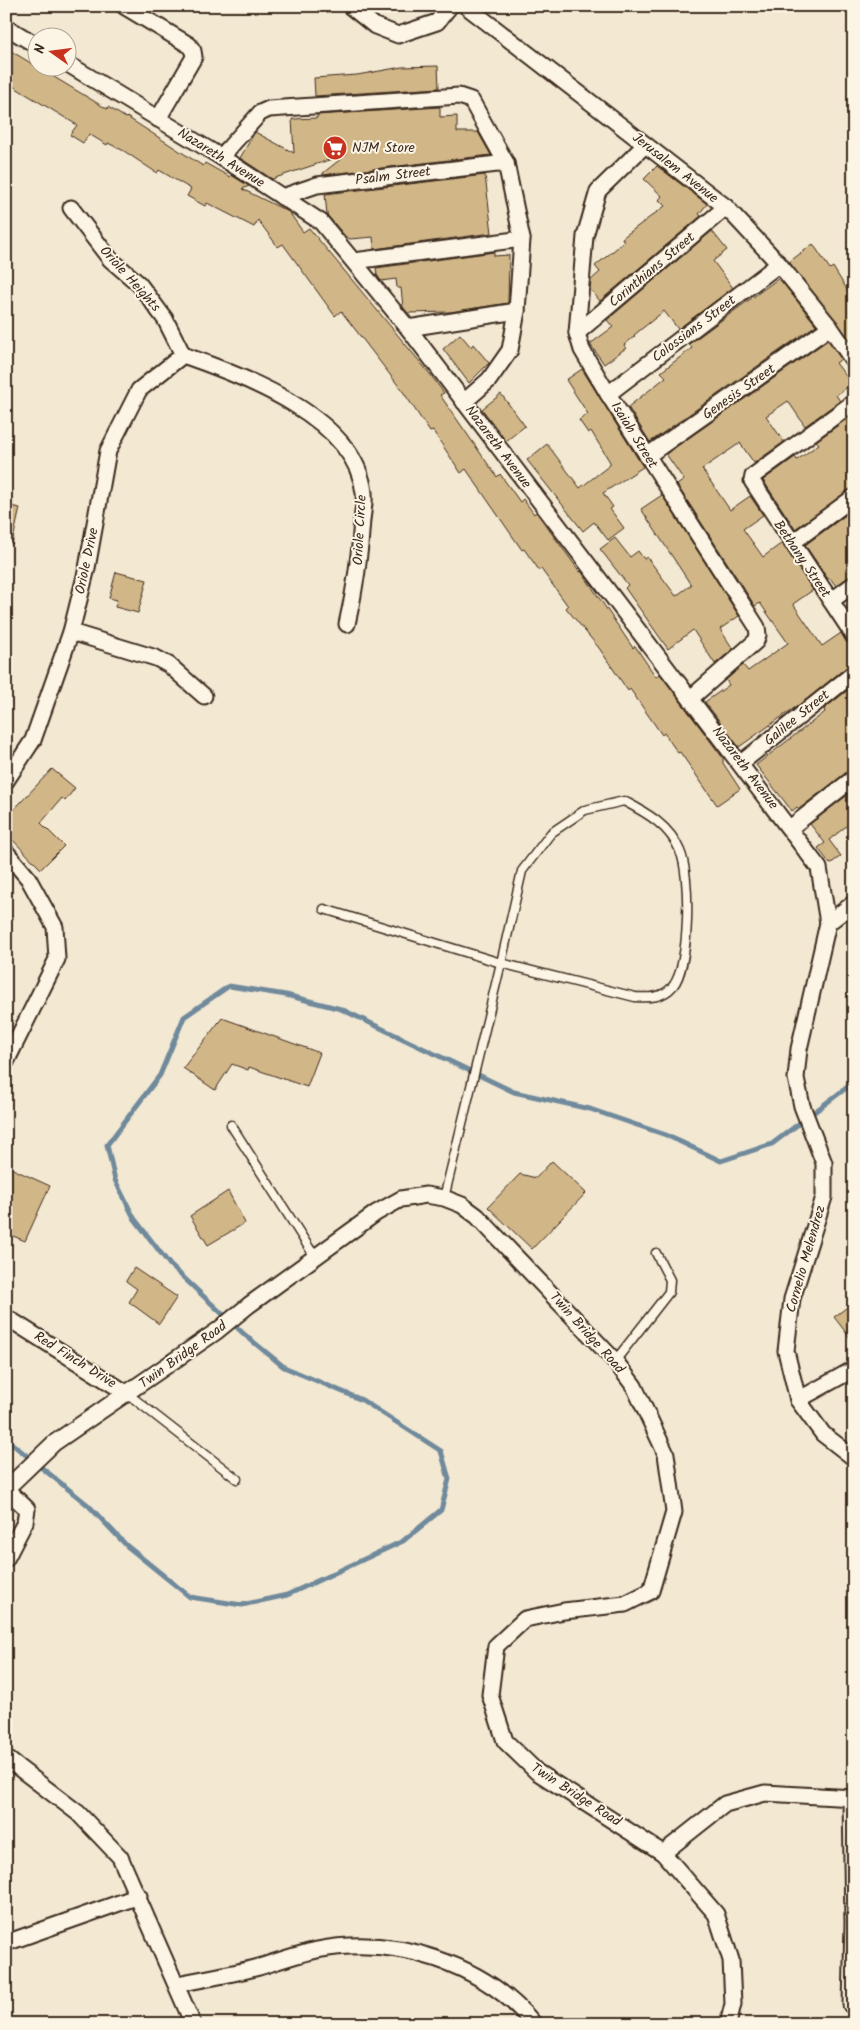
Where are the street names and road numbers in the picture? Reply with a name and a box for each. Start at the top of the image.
street label: Nazareth Avenue [173,122,270,194]
street label: Jerusalem Avenue [627,127,723,209]
street label: Psalm Street [354,160,433,192]
street label: Corinthians Street [604,227,701,313]
street label: Oriole Heights [94,241,166,317]
street label: Colossians Street [647,290,741,368]
street label: Genesis Street [698,358,781,425]
street label: Isaiah Street [605,397,664,473]
street label: Nazareth Avenue [459,401,537,494]
street label: Oriole Circle [347,494,373,566]
street label: Bethany Street [768,516,837,603]
street label: Oriole Drive [69,525,105,596]
street label: Galilee Street [759,684,835,751]
street label: Nazareth Avenue [706,722,784,815]
street label: Cornelio Melendrez [780,1203,832,1315]
street label: Twin Bridge Road [544,1287,631,1380]
street label: Twin Bridge Road [135,1315,232,1394]
street label: Red Finch Drive [29,1326,121,1395]
street label: Twin Bridge Road [526,1758,626,1833]

